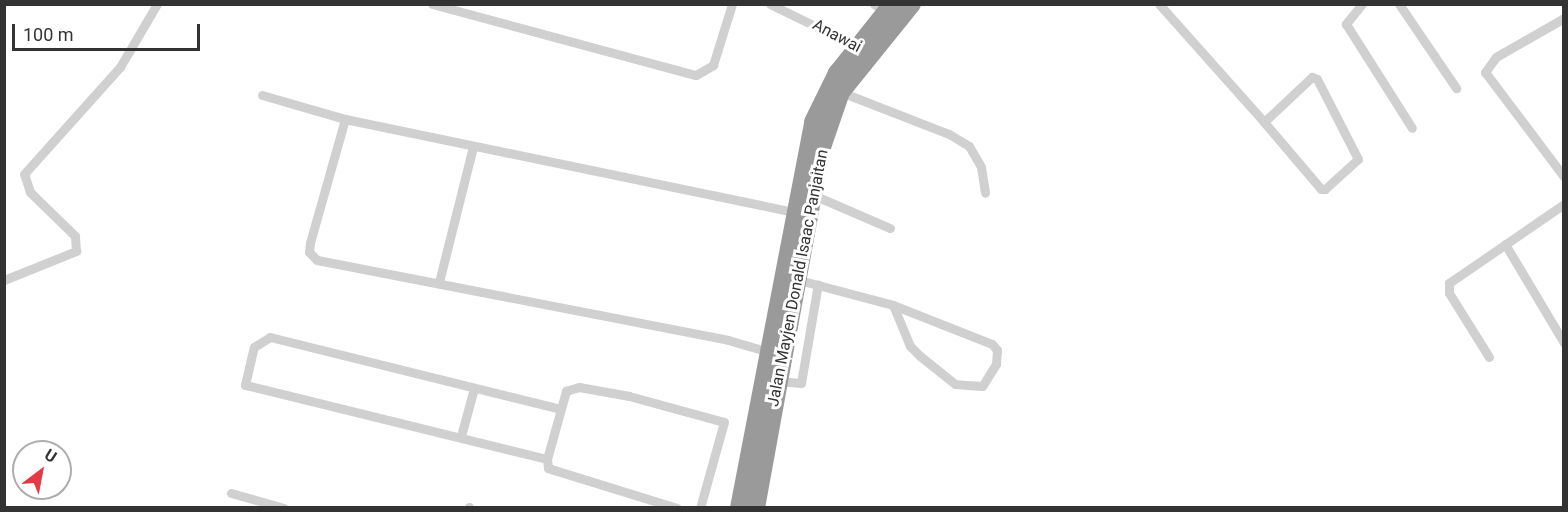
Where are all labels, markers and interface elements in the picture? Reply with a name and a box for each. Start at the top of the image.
scale bar [15,12,202,50]
street label: Anawai [809,15,865,57]
text: 100 m [23,24,74,45]
street label: Jalan Mayjen Donald Isaac Panjaitan [764,148,832,408]
north arrow [12,440,72,500]
text: U [41,445,60,467]

